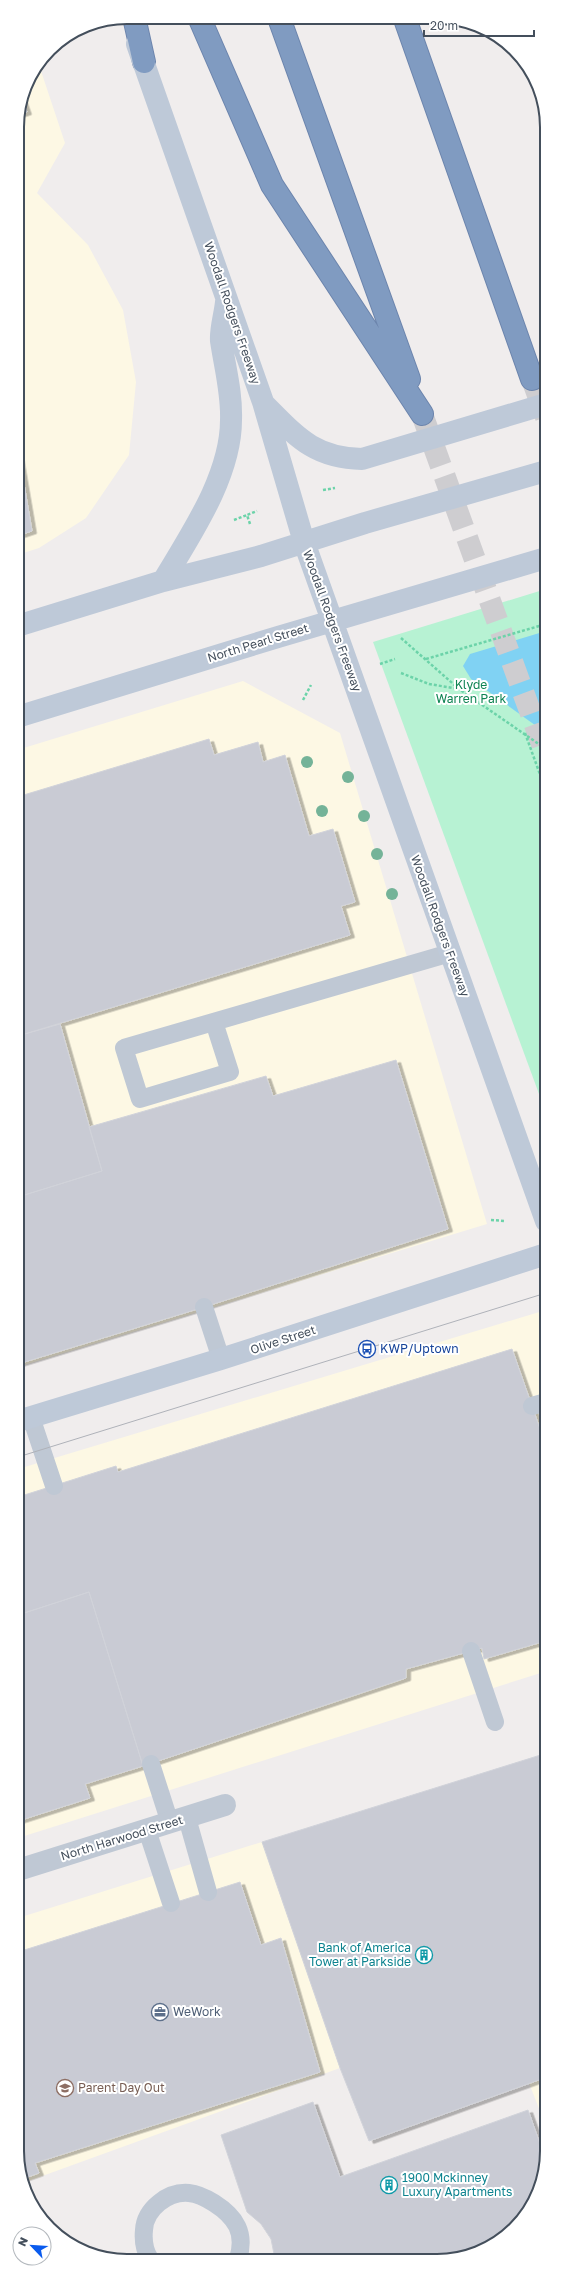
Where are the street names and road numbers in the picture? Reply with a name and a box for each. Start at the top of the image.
street label: Woodall Rodgers Freeway [201,240,264,386]
street label: Woodall Rodgers Freeway [300,548,365,694]
street label: North Pearl Street [205,620,310,665]
street label: Woodall Rodgers Freeway [408,853,473,999]
street label: Olive Street [248,1322,318,1357]
street label: North Harwood Street [59,1812,185,1863]

